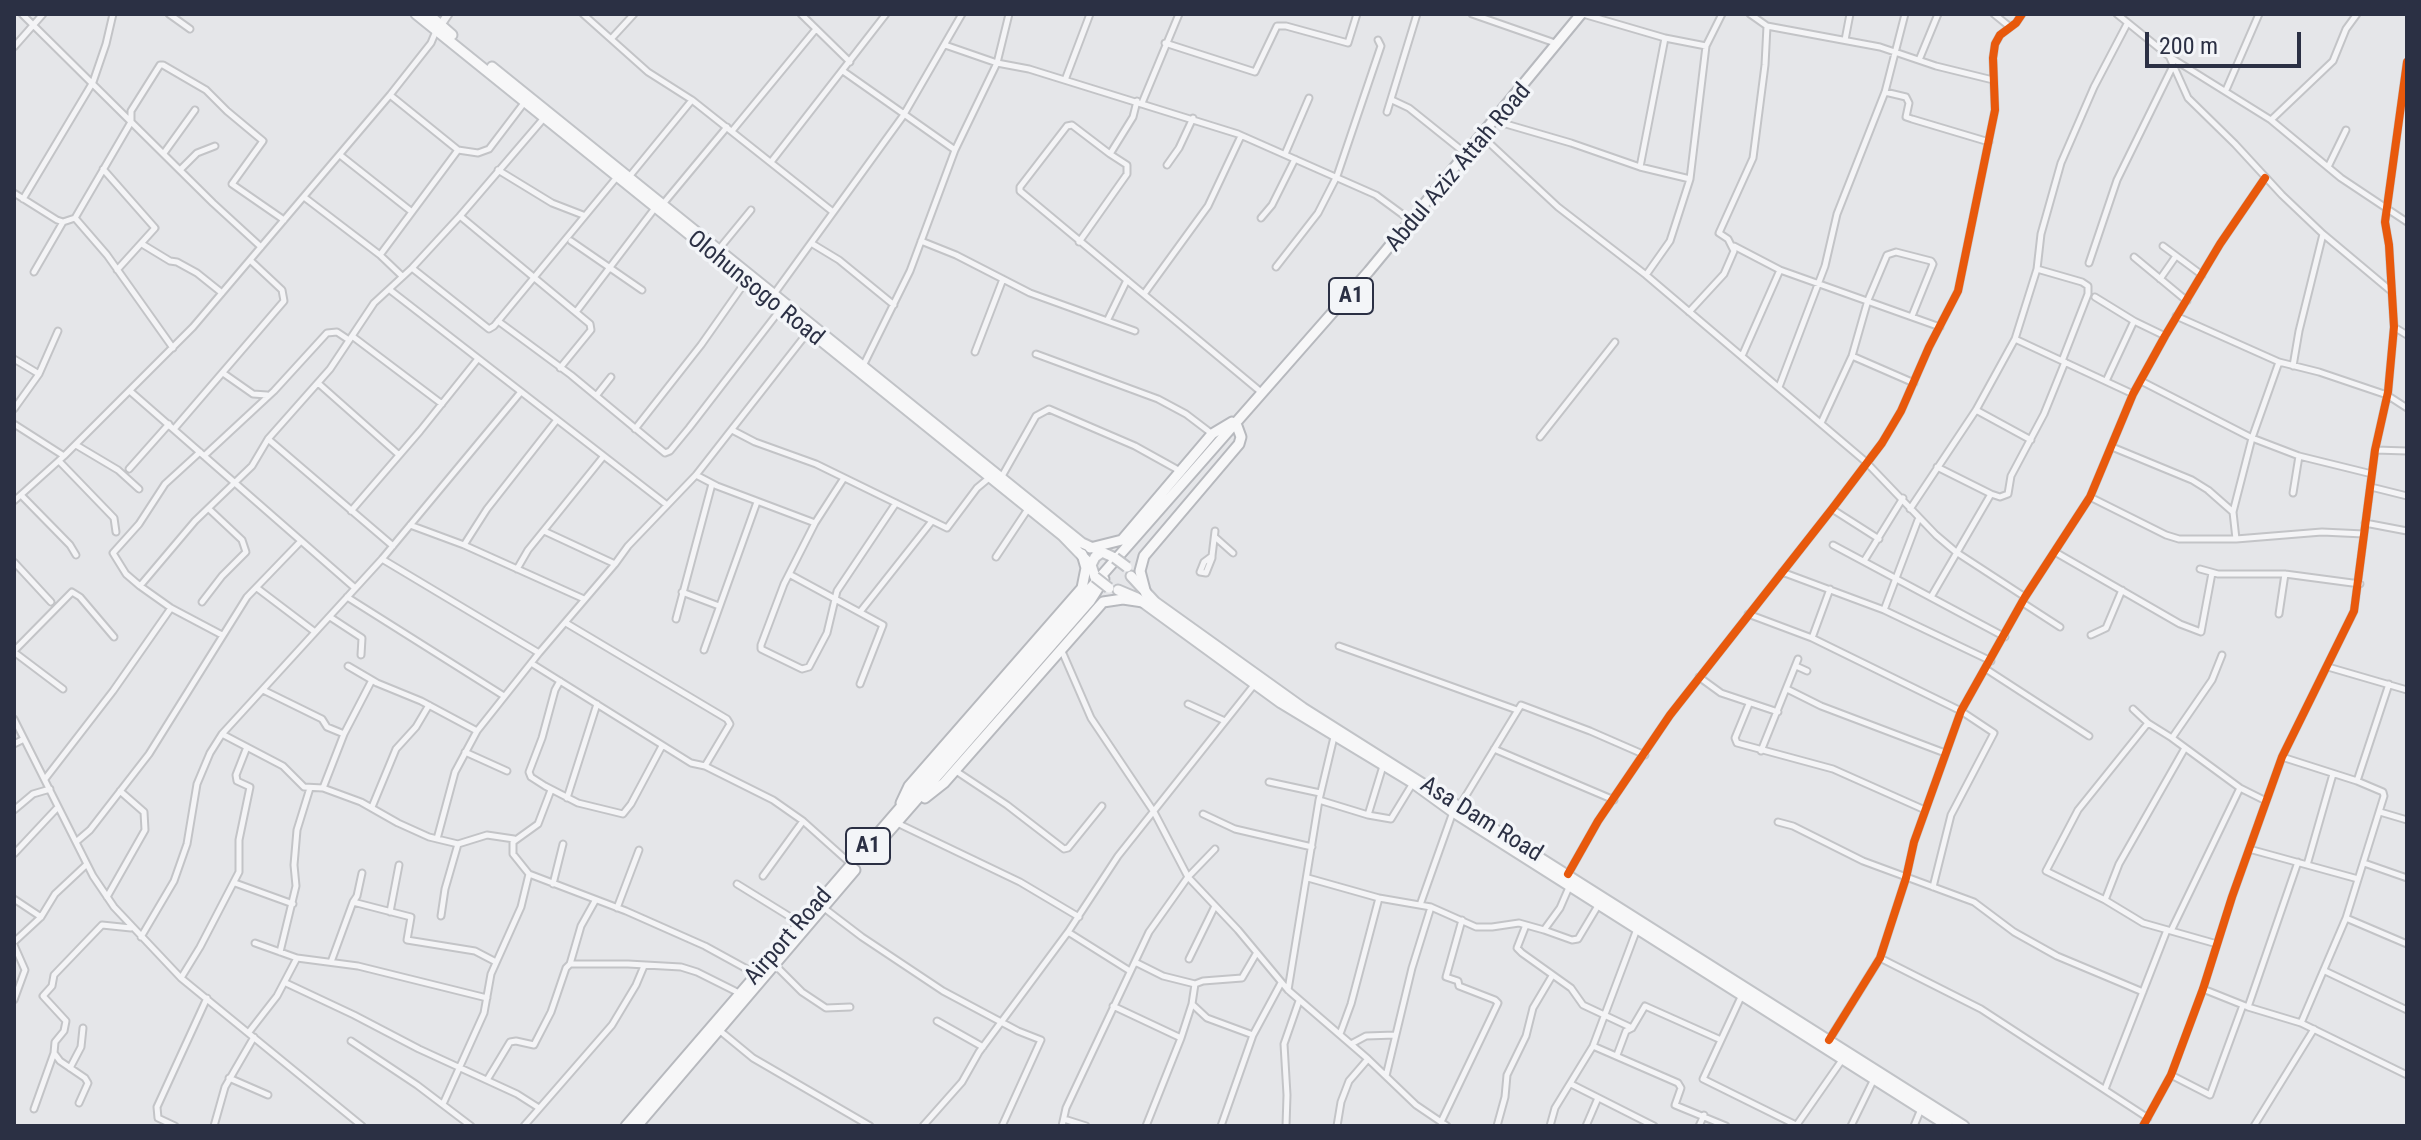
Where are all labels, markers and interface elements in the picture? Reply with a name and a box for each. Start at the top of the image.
scale bar [2149,16,2305,66]
text: 200 m [2159,32,2218,60]
street label: Abdul Aziz Attah Road [1380,78,1538,258]
street label: Olohunsogo Road [681,225,829,353]
road number: A1 [1329,278,1373,314]
street label: Asa Dam Road [1415,771,1547,869]
road number: A1 [846,828,890,864]
street label: Airport Road [739,883,839,991]

